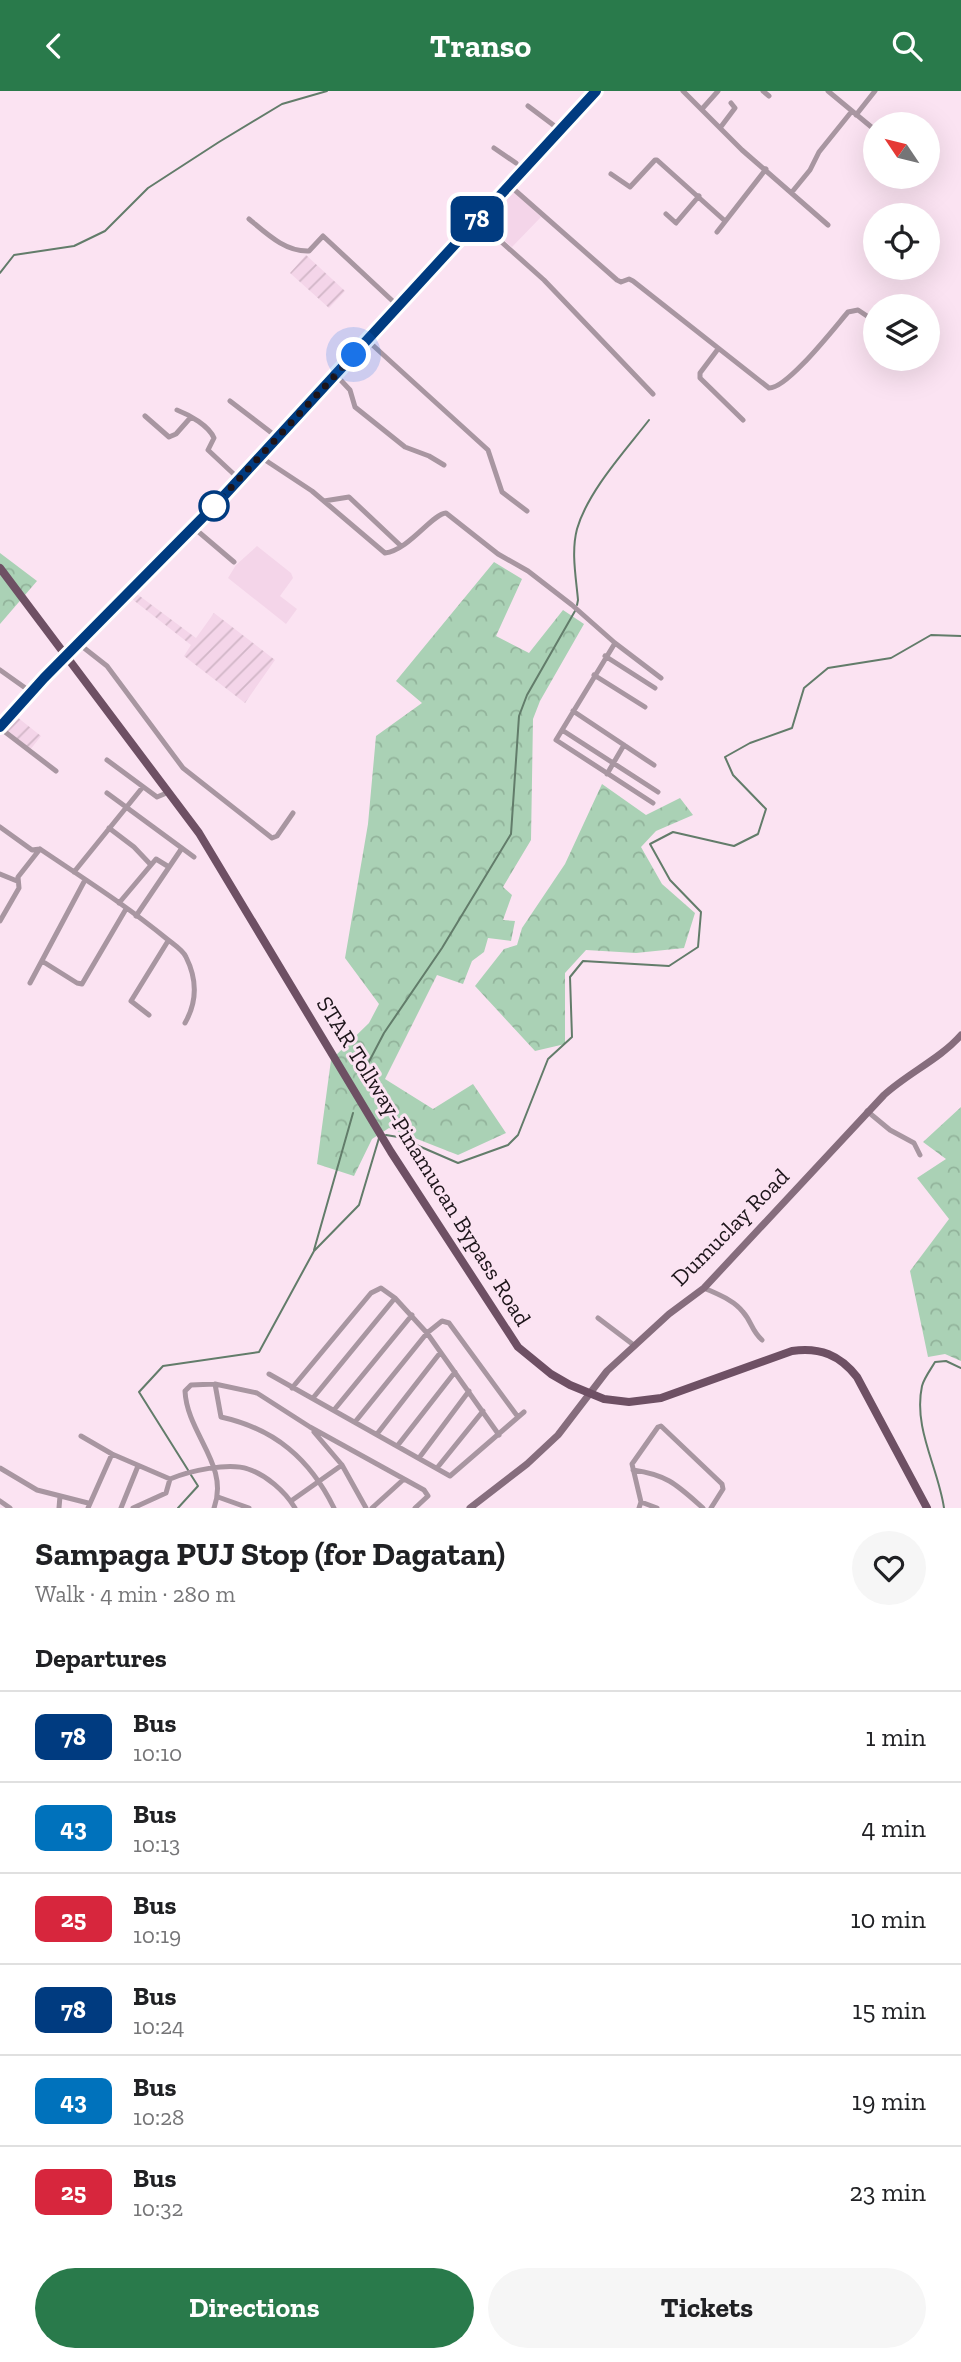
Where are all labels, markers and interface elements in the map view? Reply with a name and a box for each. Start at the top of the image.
icon: back [35,27,73,65]
text: Transo [430,27,531,65]
icon: search [888,27,926,65]
north arrow [863,112,940,189]
map controls [863,112,940,371]
line badge: 78 [446,196,508,242]
button: locate [863,203,940,280]
text: 78 [465,204,489,233]
button: layers [863,294,940,371]
your location [336,337,371,372]
unlabelled marker [199,491,229,521]
street label: STAR Tollway-Pinamucan Bypass Road [311,991,538,1331]
street label: Dumuclay Road [665,1162,795,1292]
button: heart [852,1531,926,1605]
text: Sampaga PUJ Stop (for Dagatan) [35,1534,505,1573]
text: Walk · 4 min · 280 m [35,1580,235,1608]
text: Departures [35,1642,167,1674]
text: Bus [133,1707,176,1739]
text: 1 min [865,1721,926,1753]
text: 78 [61,1722,86,1751]
text: 10:10 [133,1739,182,1767]
text: Bus [133,1798,176,1830]
text: 4 min [861,1812,926,1844]
text: 43 [60,1813,87,1842]
text: 10:13 [133,1830,180,1858]
text: Bus [133,1889,176,1921]
text: 10 min [850,1903,926,1935]
text: 25 [61,1904,86,1933]
text: 10:19 [133,1921,181,1949]
text: Bus [133,1980,176,2012]
text: 15 min [852,1994,926,2026]
text: 78 [61,1995,86,2024]
text: 10:24 [133,2012,185,2040]
text: Bus [133,2071,176,2103]
text: 19 min [852,2085,926,2117]
text: 43 [60,2086,87,2115]
text: 10:28 [133,2103,184,2131]
text: Bus [133,2162,176,2194]
text: 23 min [849,2176,926,2208]
text: 25 [61,2177,86,2206]
text: 10:32 [133,2194,183,2222]
button: Directions [35,2268,474,2348]
button: Tickets [488,2268,926,2348]

